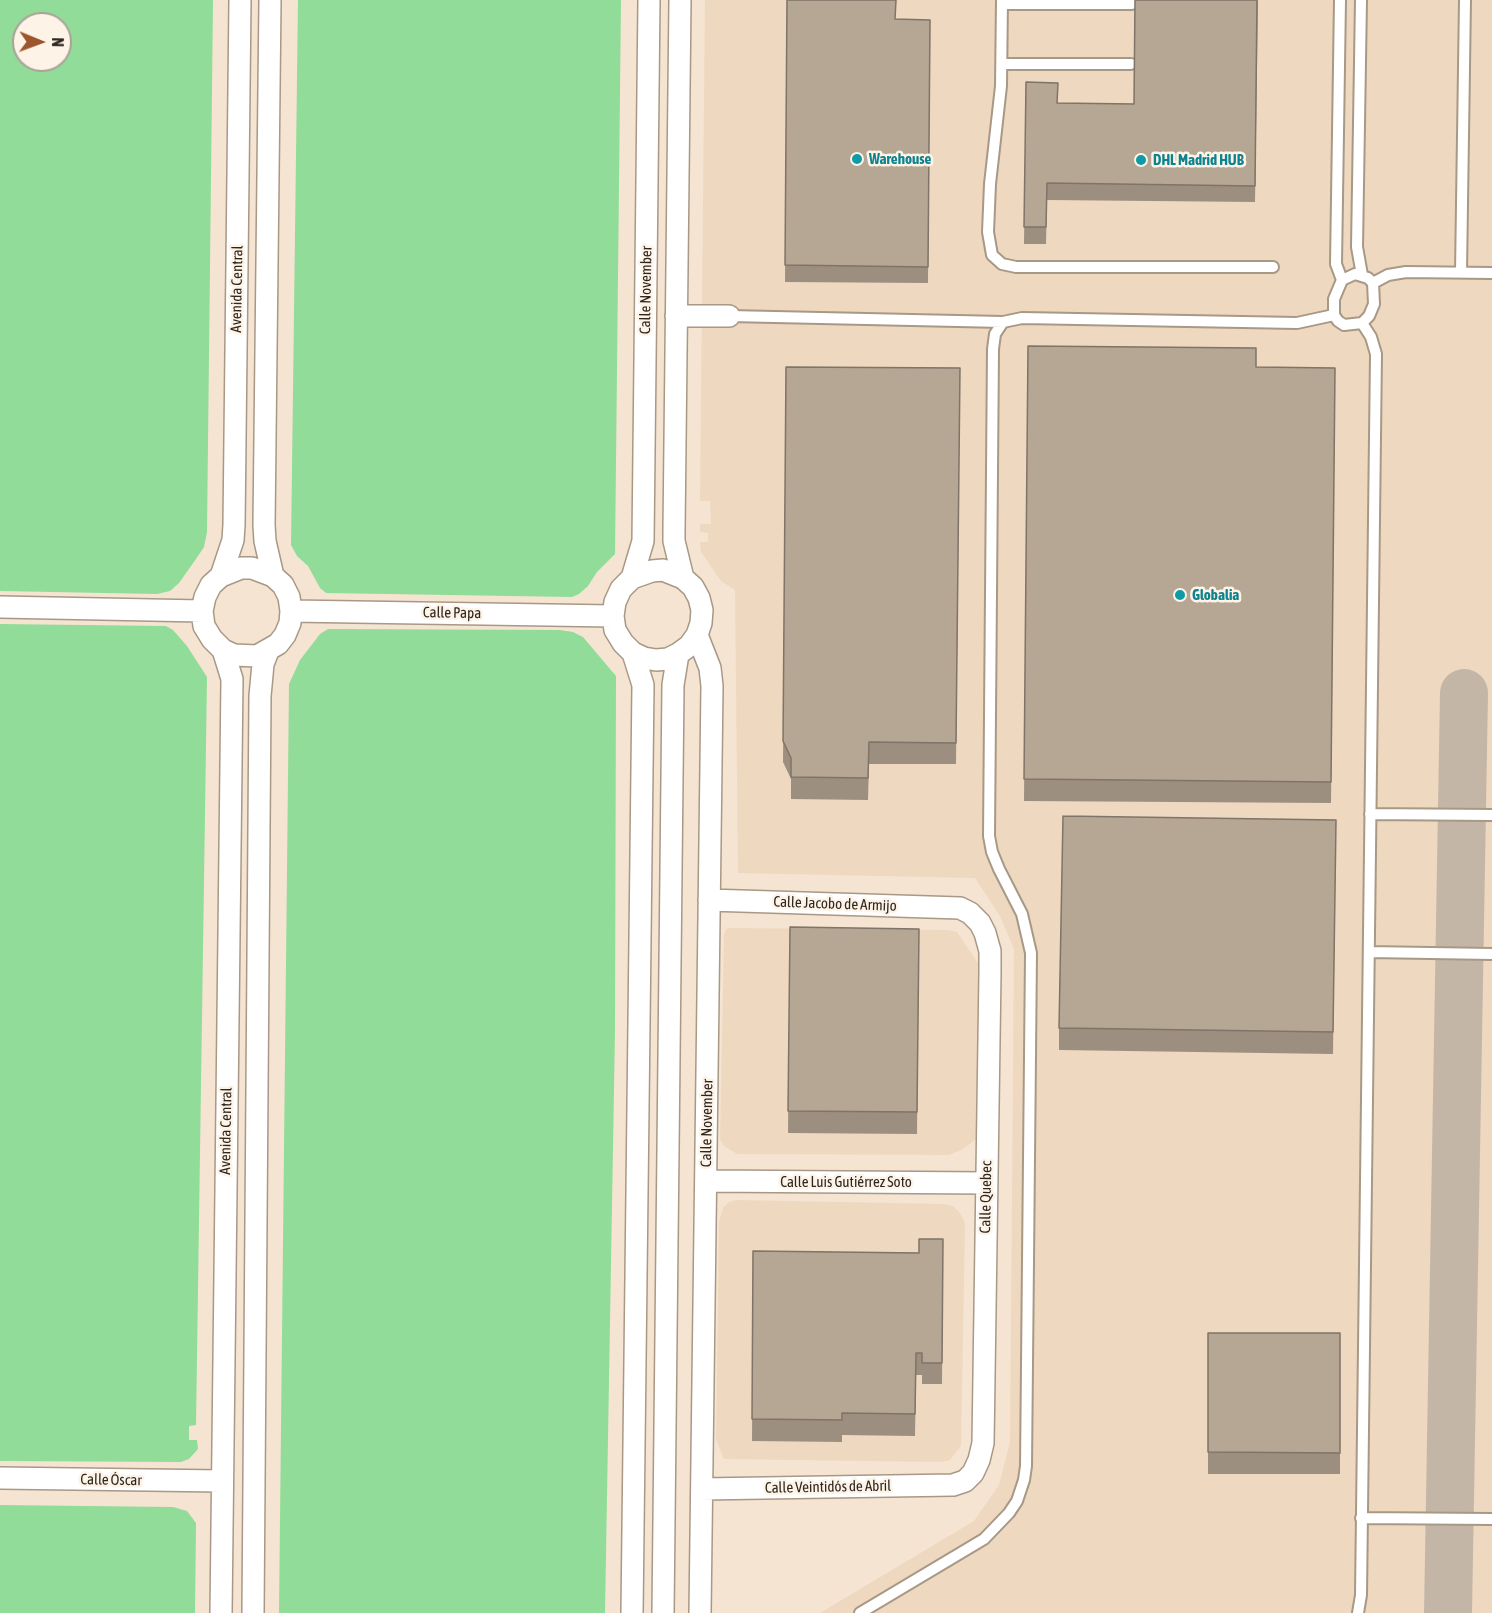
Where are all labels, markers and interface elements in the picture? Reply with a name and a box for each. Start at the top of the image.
north arrow [12,12,72,72]
text: N [49,37,67,47]
place label: Warehouse [869,150,931,168]
place label: DHL Madrid HUB [1153,151,1244,169]
marker: Warehouse [850,152,864,166]
marker: DHL Madrid HUB [1134,153,1148,167]
street label: Avenida Central [227,245,247,333]
street label: Calle November [636,246,656,334]
place label: Globalia [1192,586,1239,604]
marker: Globalia [1173,588,1187,602]
street label: Calle Papa [423,603,481,623]
street label: Calle Jacobo de Armijo [773,893,897,915]
street label: Calle November [697,1079,717,1167]
street label: Avenida Central [216,1087,236,1175]
street label: Calle Quebec [976,1161,996,1233]
street label: Calle Luis Gutiérrez Soto [780,1173,912,1191]
street label: Calle Óscar [80,1470,142,1490]
street label: Calle Veintidós de Abril [765,1477,891,1497]

